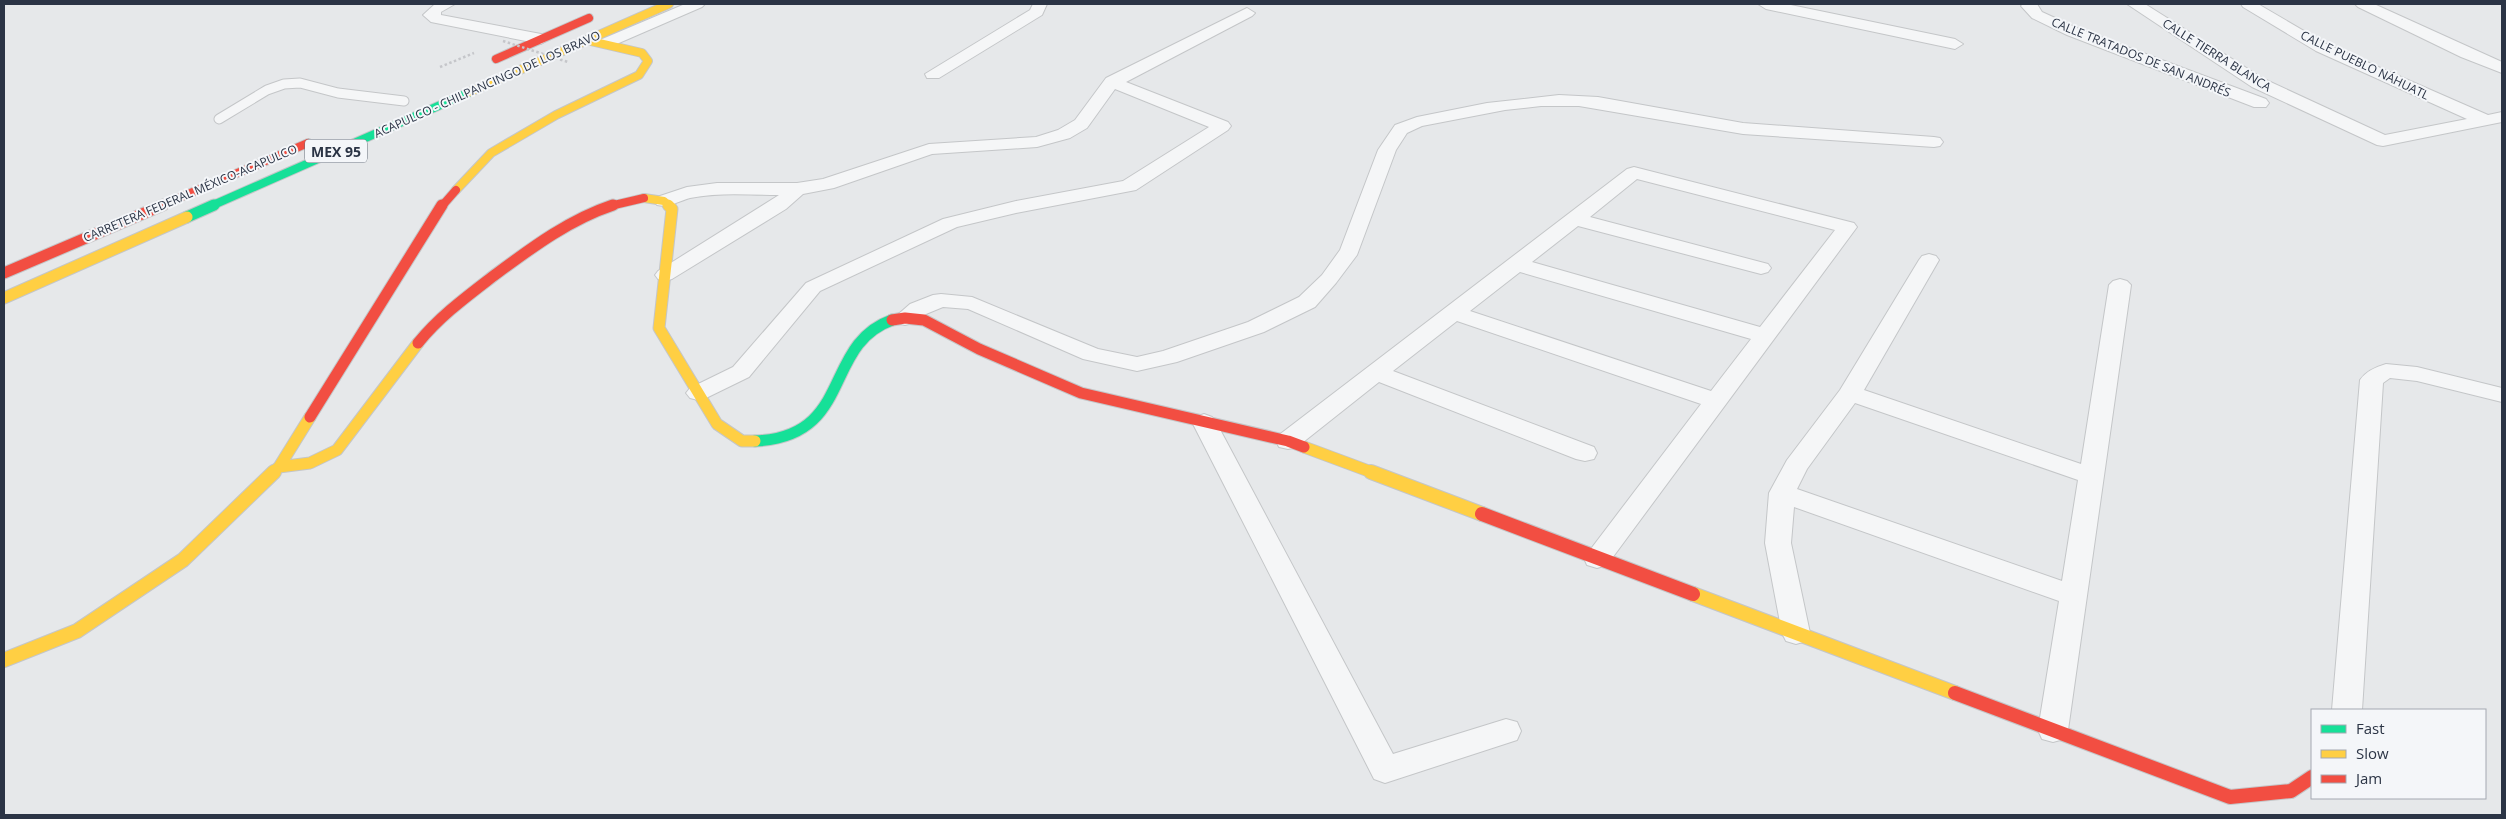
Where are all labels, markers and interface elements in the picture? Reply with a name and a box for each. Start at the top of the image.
street label: CALLE TRATADOS DE SAN ANDRÉS [2049,13,2233,101]
street label: CALLE TIERRA BLANCA [2159,15,2275,96]
street label: ACAPULCO - CHILPANCINGO DE LOS BRAVO [371,26,603,142]
street label: CALLE PUEBLO NÁHUATL [2298,26,2432,104]
street label: CARRETERA FEDERAL MÉXICO-ACAPULCO [80,140,300,246]
road number: MEX 95 [305,140,367,162]
legend [2311,709,2486,799]
text: Fast [2356,718,2385,738]
text: Slow [2356,743,2389,763]
text: Jam [2354,768,2382,788]

